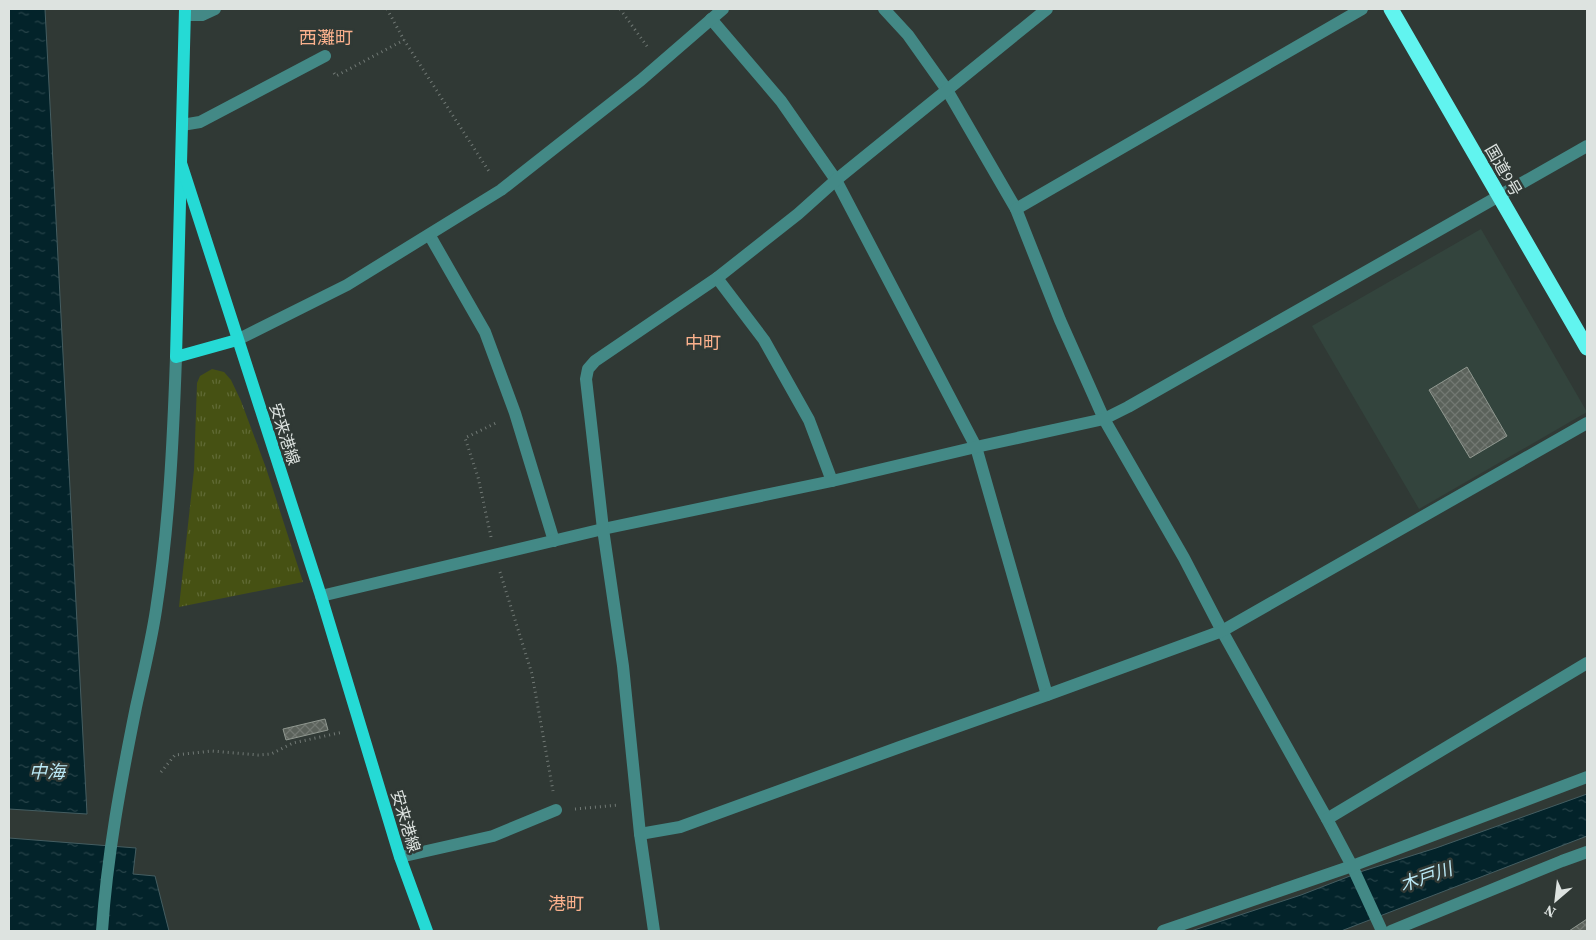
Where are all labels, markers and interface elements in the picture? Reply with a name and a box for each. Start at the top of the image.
district label: 西灘町 [299,25,353,50]
street label: 国道9号 [1480,140,1528,200]
district label: 中町 [685,330,721,355]
street label: 安来港線 [265,400,305,468]
water label: 中海 [29,759,68,784]
street label: 安来港線 [386,787,426,855]
water label: 木戸川 [1396,855,1457,897]
north arrow [1531,875,1581,925]
district label: 港町 [548,891,584,916]
text: N [1541,900,1559,923]

